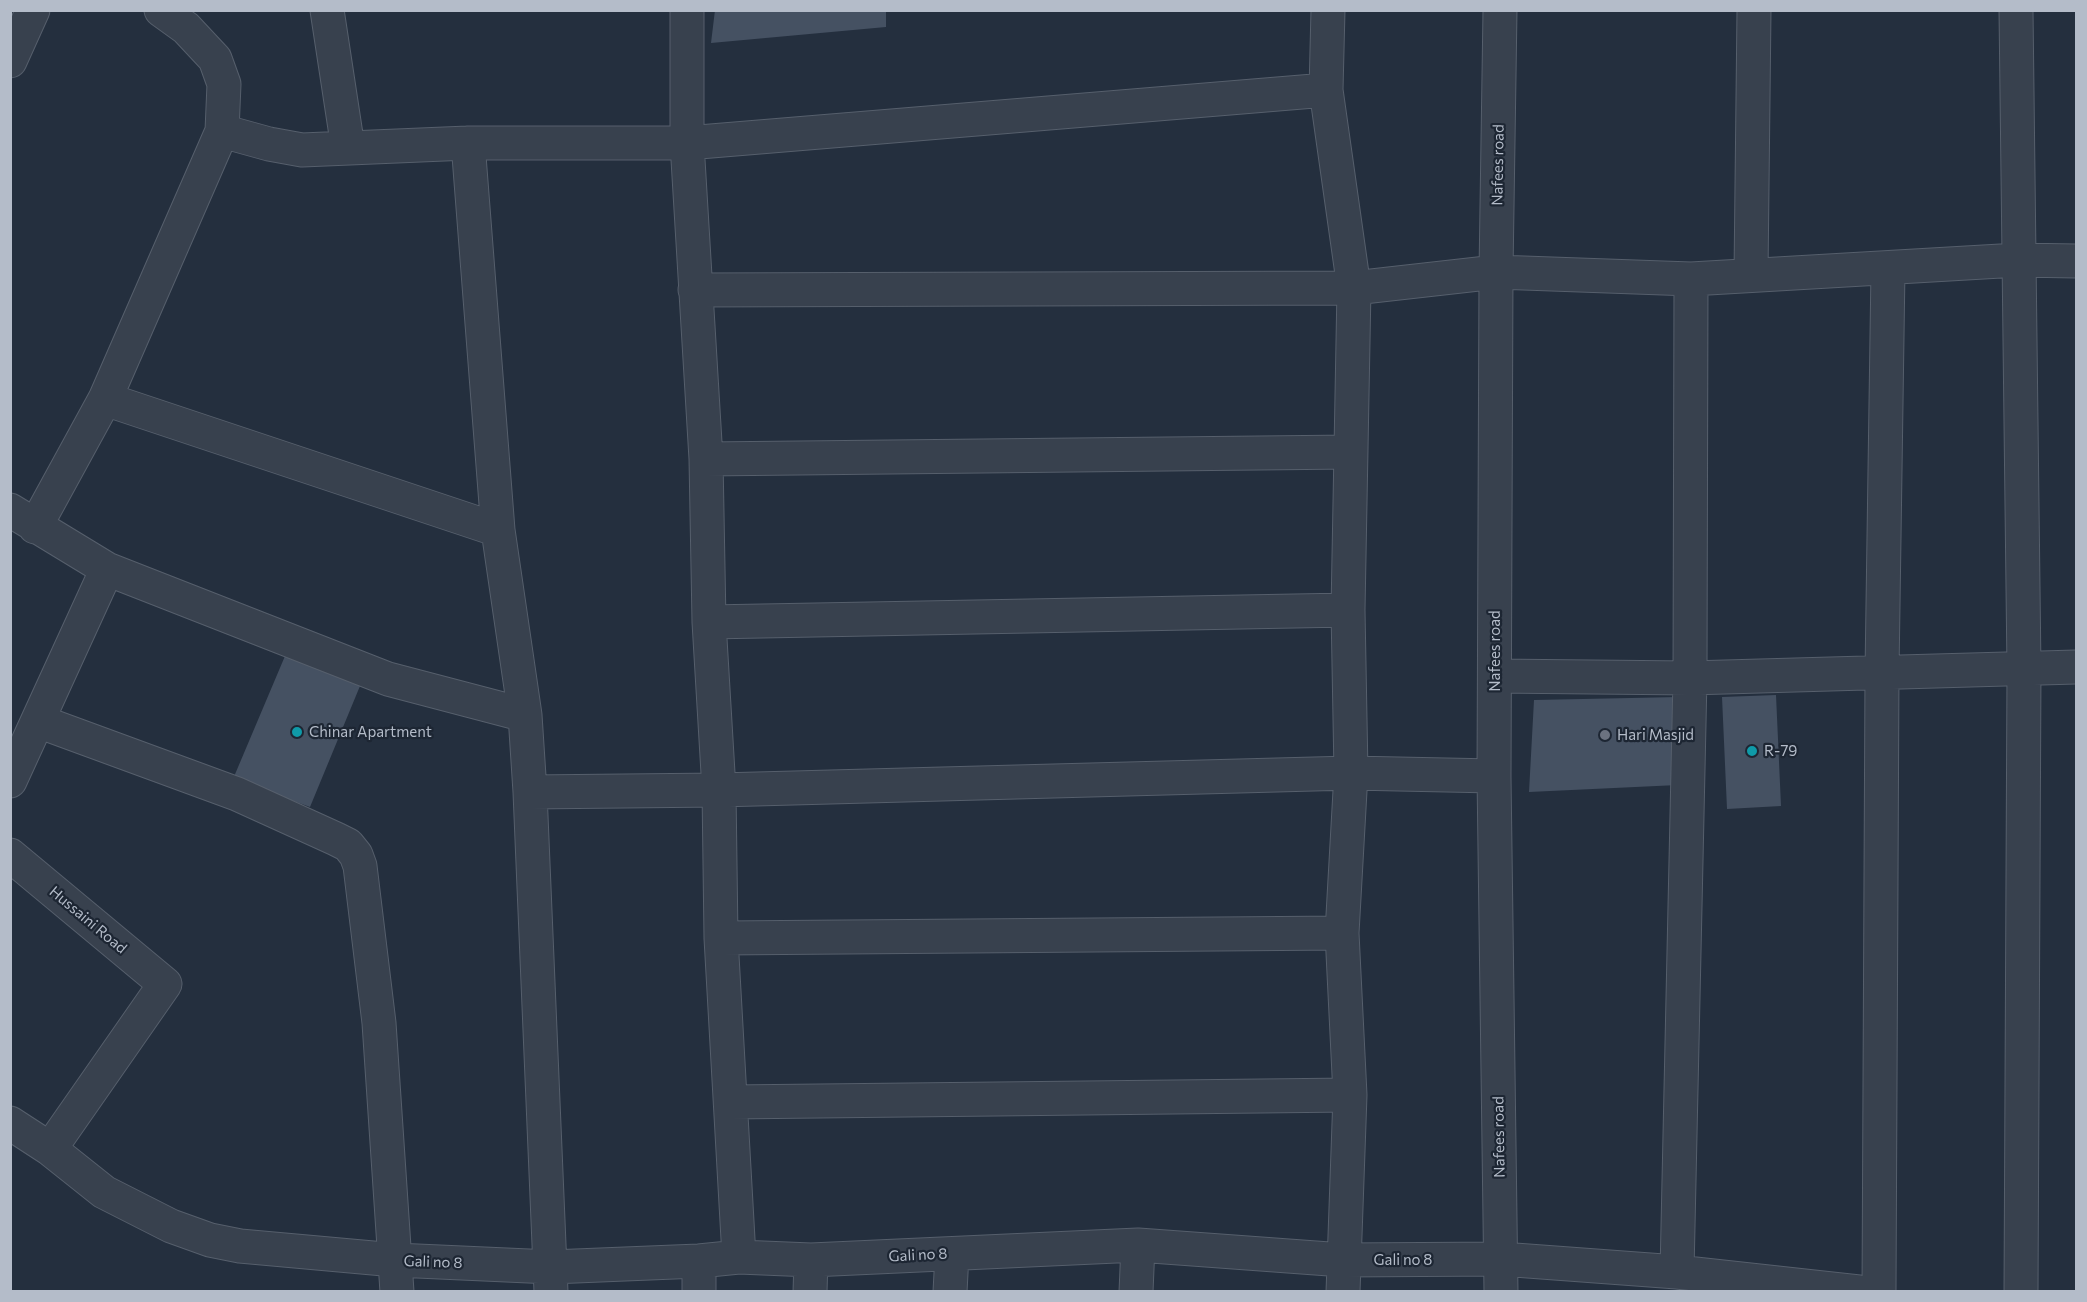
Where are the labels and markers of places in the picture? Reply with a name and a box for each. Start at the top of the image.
place label: Chinar Apartment [309,723,432,741]
marker: Chinar Apartment [290,725,304,739]
place label: Hari Masjid [1617,726,1694,744]
marker: Hari Masjid [1598,728,1612,742]
place label: R-79 [1764,742,1797,760]
marker: R-79 [1745,744,1759,758]

